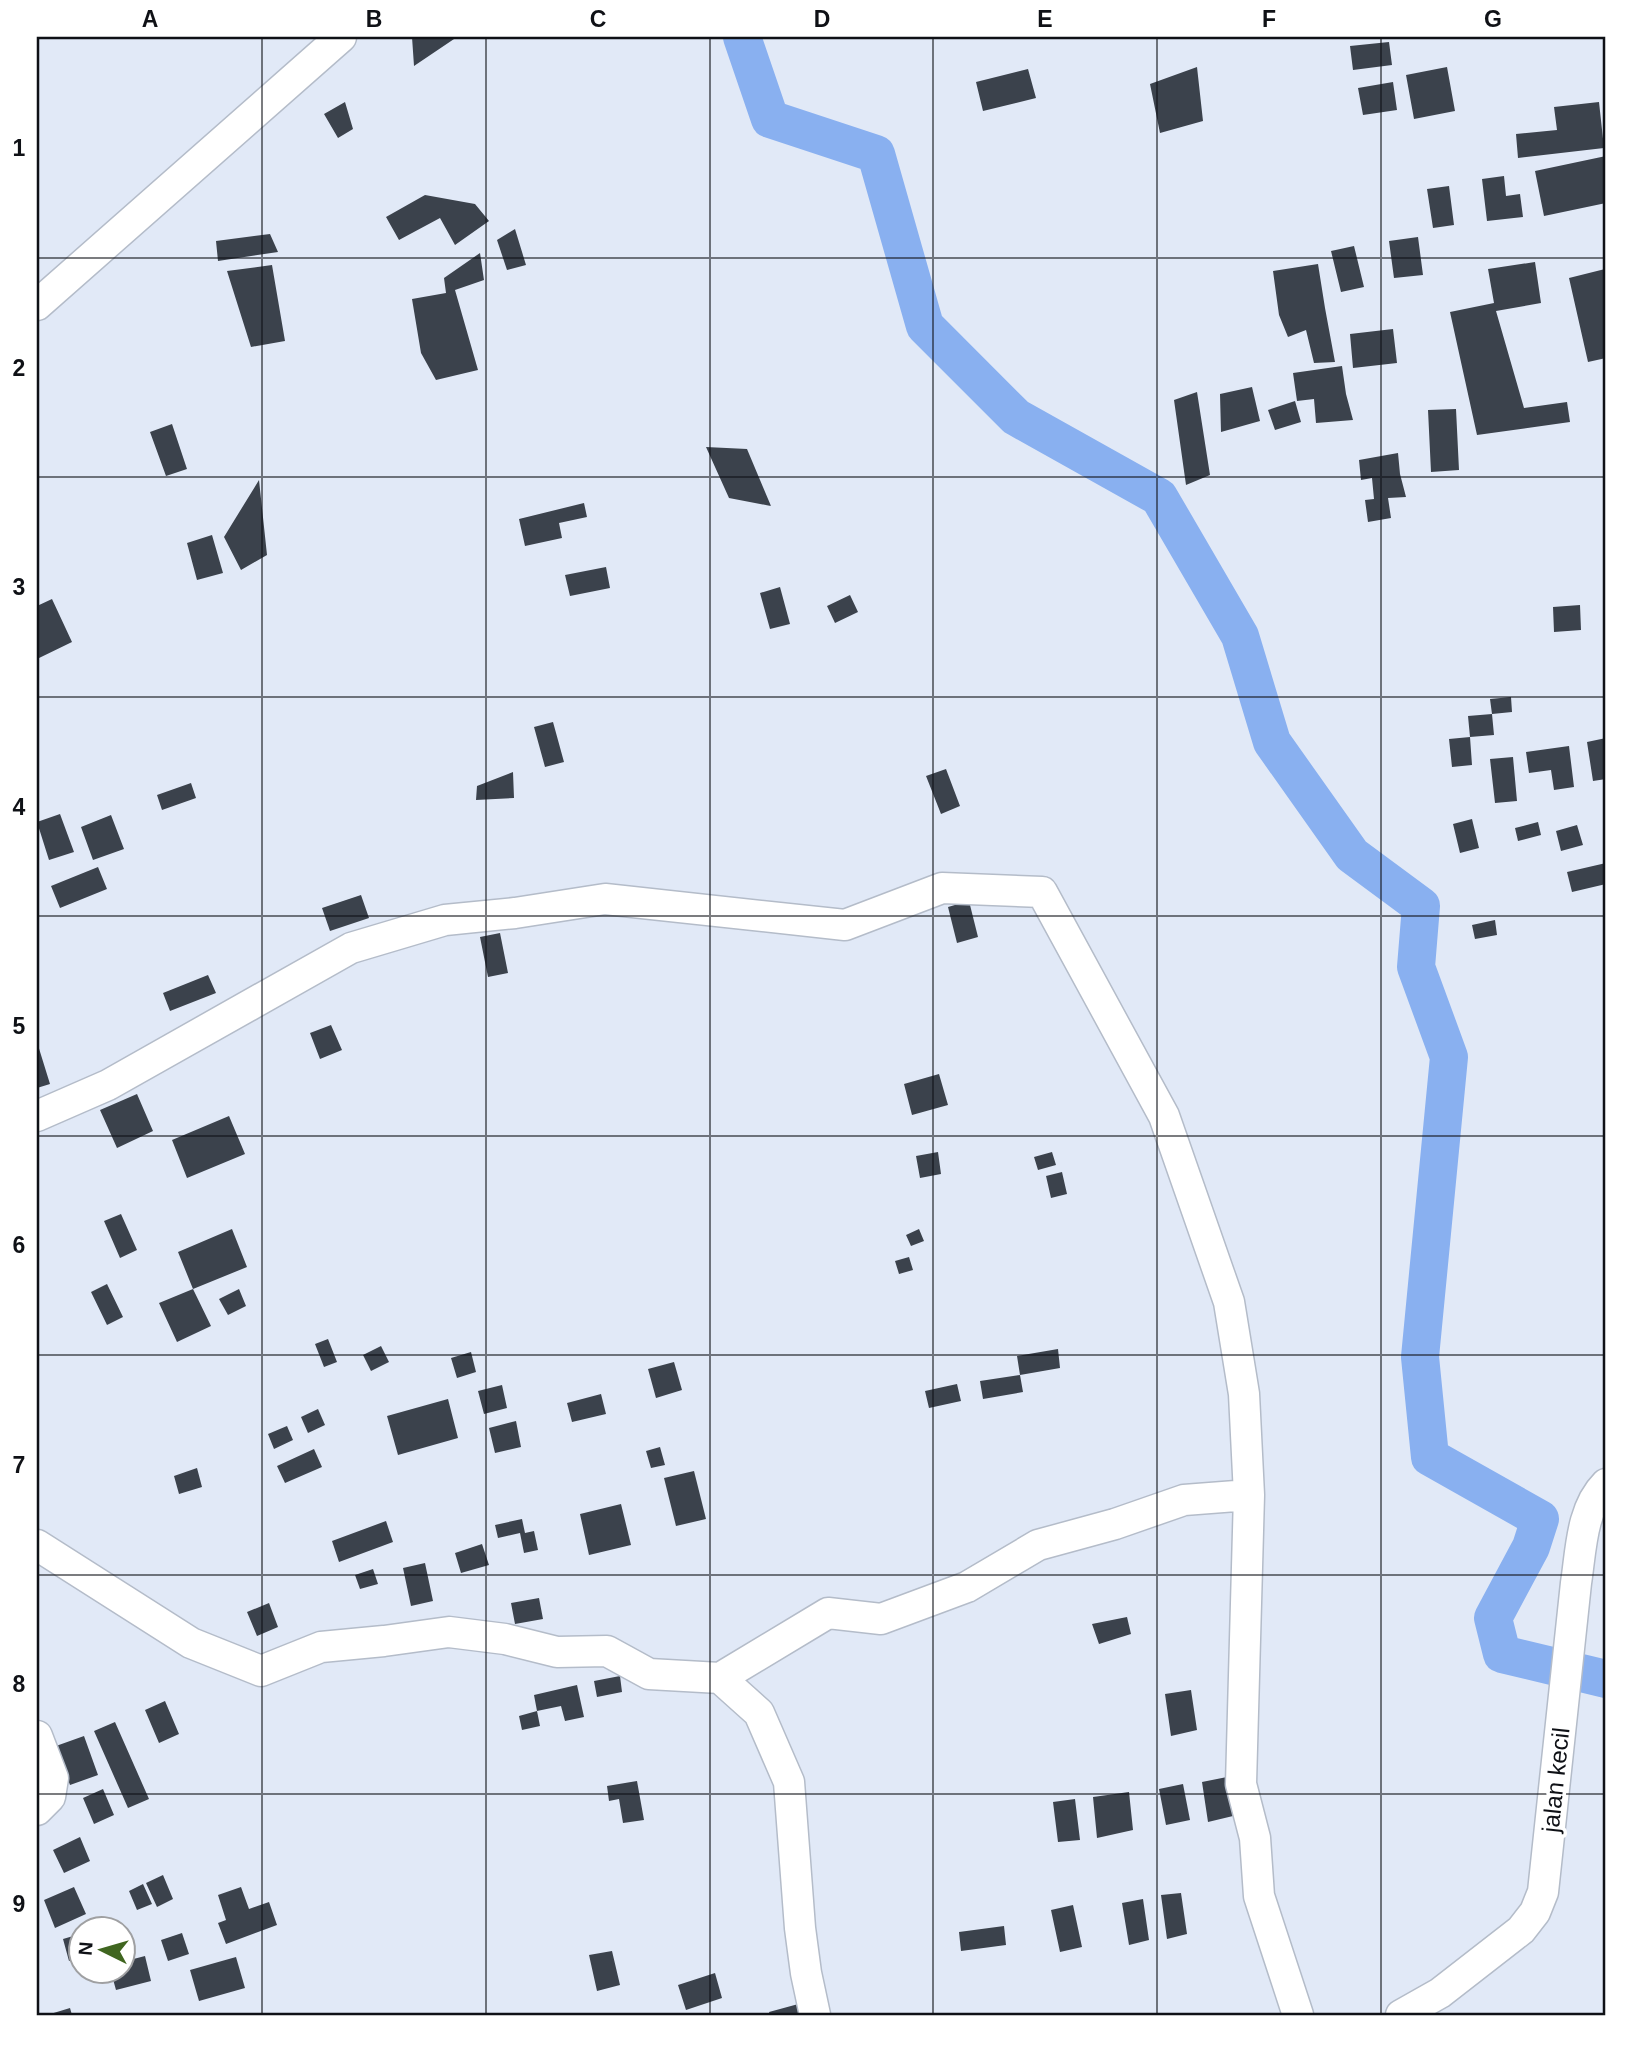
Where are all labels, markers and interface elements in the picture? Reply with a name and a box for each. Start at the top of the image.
text: A [142,6,158,32]
text: B [366,6,382,32]
text: C [590,6,606,32]
text: D [814,6,830,32]
text: E [1037,6,1053,32]
text: F [1262,6,1276,32]
text: G [1484,6,1502,32]
text: 1 [13,135,26,161]
text: 2 [13,355,25,381]
text: 3 [13,574,25,600]
text: 4 [13,794,26,820]
text: 5 [13,1013,26,1039]
text: 6 [13,1232,25,1258]
text: 7 [13,1452,25,1478]
text: 8 [13,1671,26,1697]
street label: jalan kecil [1536,1726,1574,1835]
text: 9 [13,1891,25,1917]
north arrow [66,1916,136,1986]
text: N [75,1941,97,1956]

